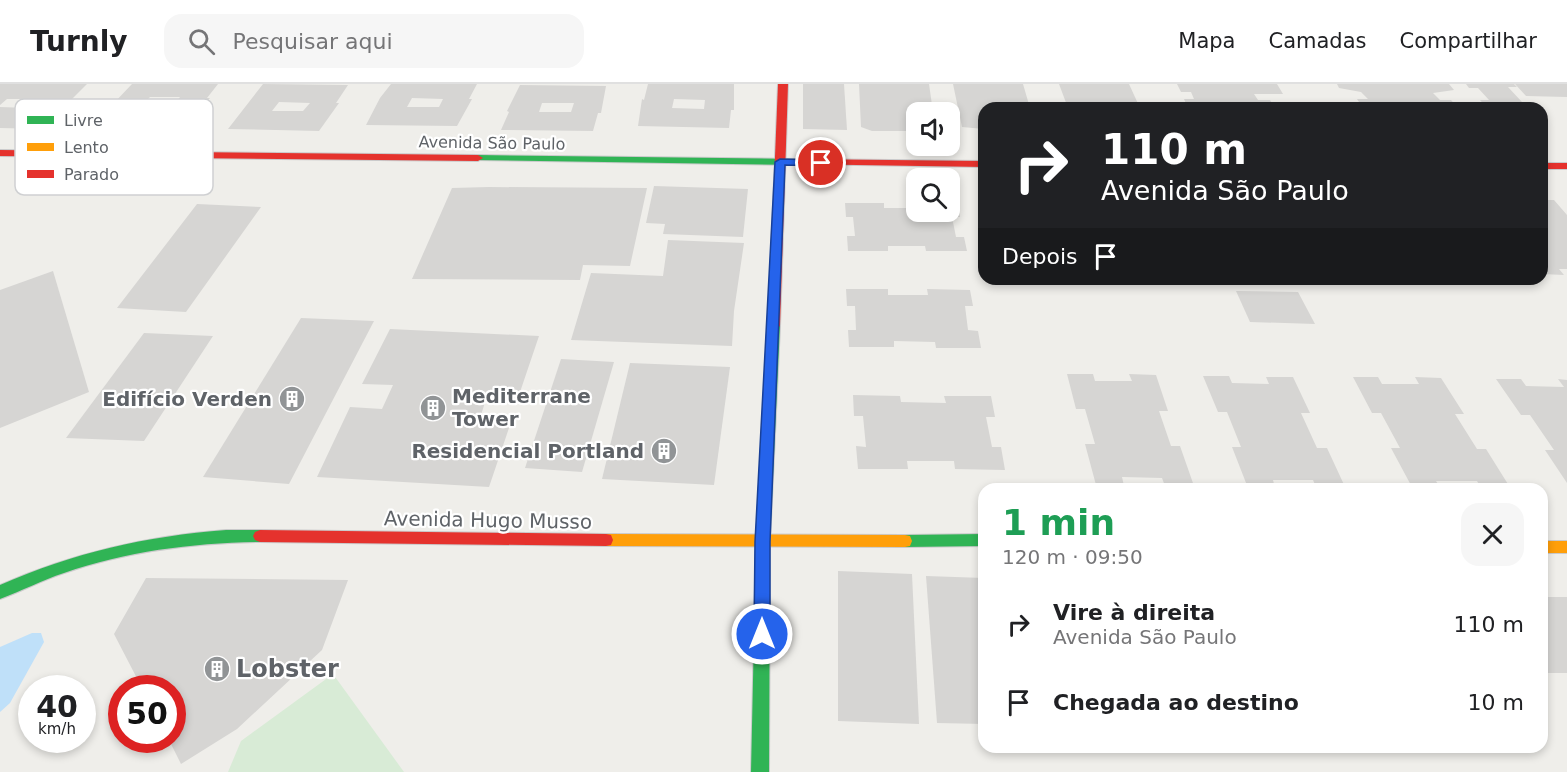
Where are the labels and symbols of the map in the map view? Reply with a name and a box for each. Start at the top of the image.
legend [15,99,213,195]
text: Livre [64,111,103,130]
street label: Avenida São Paulo [418,132,566,154]
pin [795,137,846,188]
text: Lento [64,138,109,157]
text: Parado [64,165,119,184]
building icon: Edifício Verden [277,384,307,414]
place label: Mediterrane Tower [452,384,591,431]
place label: Edifício Verden [102,387,272,411]
building icon: Mediterrane Tower [418,393,448,423]
building icon: Residencial Portland [649,436,679,466]
place label: Residencial Portland [411,439,644,463]
street label: Avenida Hugo Musso [384,506,592,534]
position arrow [730,602,794,666]
building icon: Lobster [202,654,232,684]
place label: Lobster [236,655,339,683]
speed limit sign: 50 [108,675,186,753]

